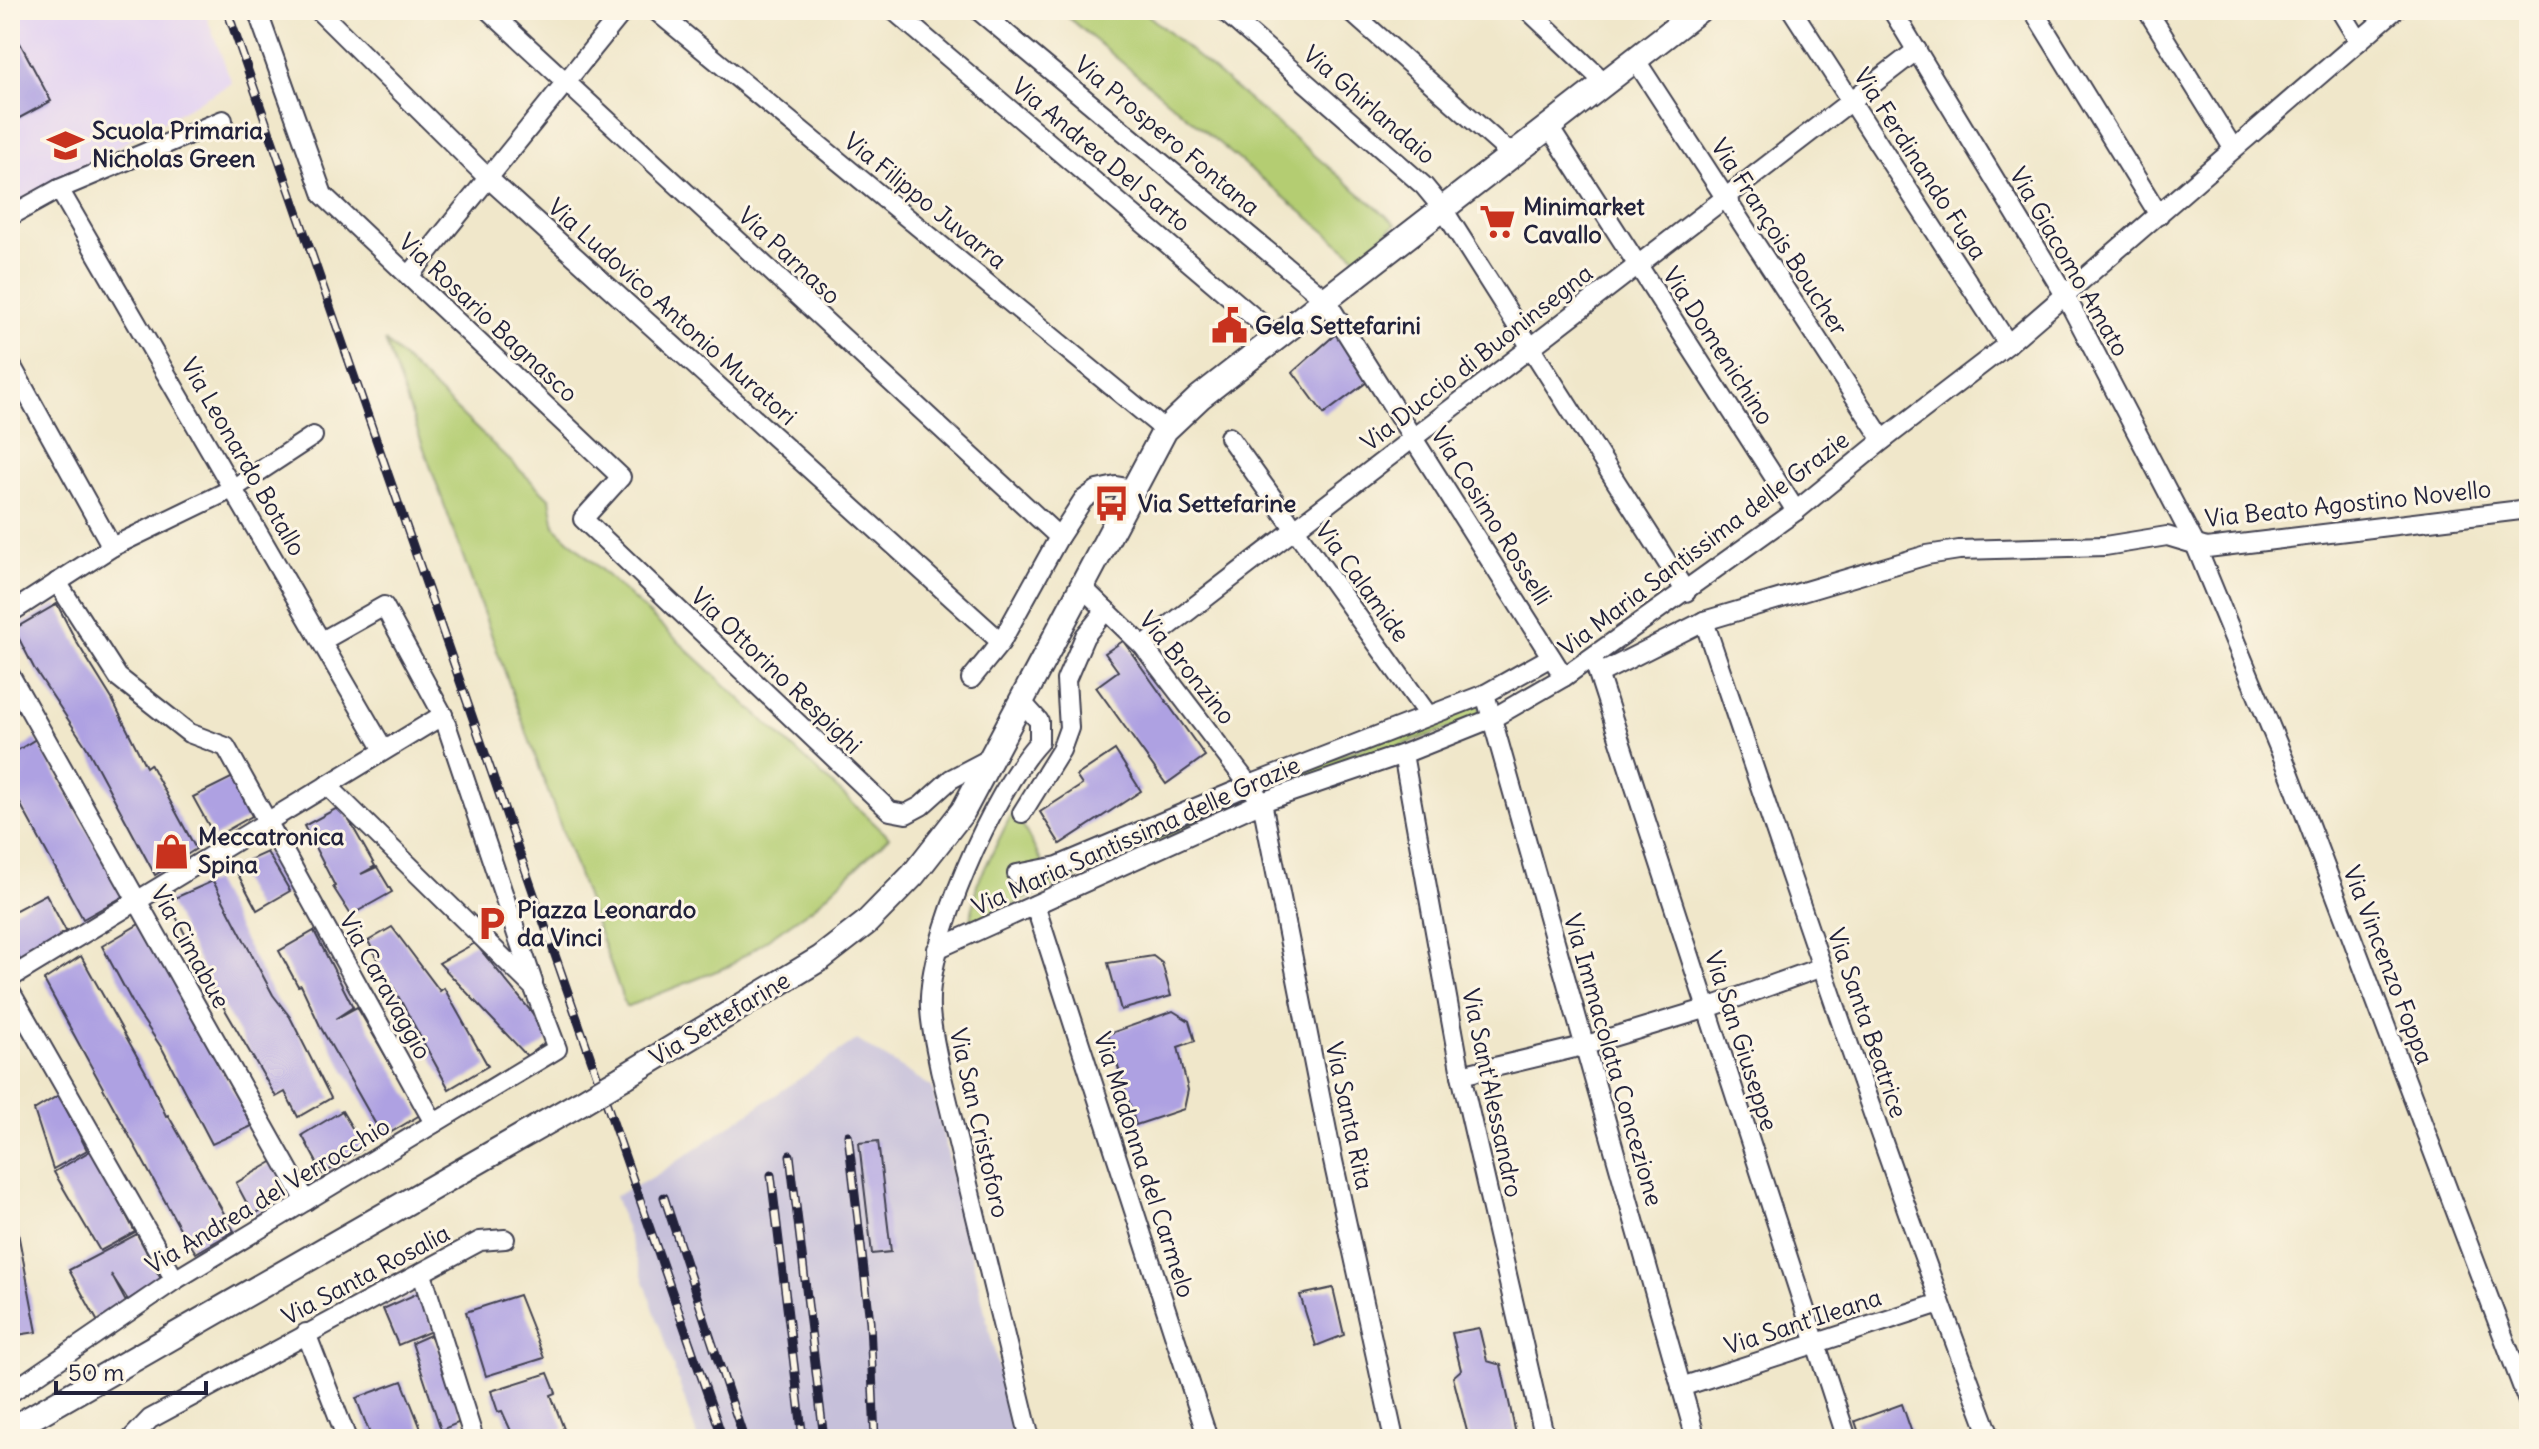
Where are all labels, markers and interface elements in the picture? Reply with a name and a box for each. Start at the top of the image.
street label: Via Ghirlandaio [1297,39,1442,170]
street label: Via Prospero Fontana [1069,49,1266,222]
street label: Via Ferdinando Fuga [1848,62,1994,265]
street label: Via Andrea Del Sarto [1006,71,1197,238]
place label: Scuola Primaria Nicholas Green [92,115,263,173]
street label: Via Filippo Juvarra [838,125,1013,275]
school or university icon: Scuola Primaria Nicholas Green [47,126,85,164]
street label: Via François Boucher [1705,132,1855,341]
street label: Via Giacomo Amato [2003,162,2136,361]
street label: Via Ludovico Antonio Muratori [542,191,803,431]
place label: Minimarket Cavallo [1523,191,1646,249]
street label: Via Parnaso [732,200,847,310]
supermarket icon: Minimarket Cavallo [1478,202,1516,240]
street label: Via Rosario Bagnasco [393,226,585,408]
street label: Via Duccio di Buoninsegna [1355,257,1598,457]
street label: Via Domenichino [1657,261,1781,430]
public building icon: Gela Settefarini [1210,307,1248,345]
place label: Gela Settefarini [1255,310,1421,340]
street label: Via Leonardo Botallo [175,352,313,561]
street label: Via Cosimo Rosselli [1425,421,1559,610]
street label: Via Maria Santissima delle Grazie [1552,424,1855,662]
street label: Via Beato Agostino Novello [2203,473,2493,533]
bus stop icon: Via Settefarine [1093,485,1131,523]
place label: Via Settefarine [1138,488,1296,518]
street label: Via Calamide [1309,515,1417,647]
street label: Via Ottorino Respighi [685,581,869,760]
street label: Via Bronzino [1133,605,1242,730]
street label: Via Maria Santissima delle Grazie [967,749,1304,921]
place label: Meccatronica Spina [198,821,344,879]
shop icon: Meccatronica Spina [153,832,191,870]
street label: Via Vincenzo Foppa [2337,861,2441,1068]
street label: Via Cimabue [145,880,237,1013]
place label: Piazza Leonardo da Vinci [517,894,696,952]
parking icon: Piazza Leonardo da Vinci [472,905,510,943]
street label: Via Caravaggio [333,907,439,1064]
street label: Via Immacolata Concezione [1558,910,1670,1209]
street label: Via Santa Beatrice [1821,924,1914,1121]
street label: Via San Giuseppe [1699,947,1785,1134]
street label: Via Settefarine [644,965,795,1072]
street label: Via Sant'Alessandro [1456,986,1530,1200]
street label: Via San Cristoforo [944,1025,1016,1221]
street label: Via Madonna del Carmelo [1088,1028,1202,1301]
street label: Via Santa Rita [1320,1039,1380,1193]
street label: Via Andrea del Verrocchio [140,1110,395,1280]
street label: Via Santa Rosalia [277,1217,455,1331]
street label: Via Sant'Ileana [1720,1282,1885,1361]
scale bar [56,1345,206,1395]
text: 50 m [68,1357,124,1387]

